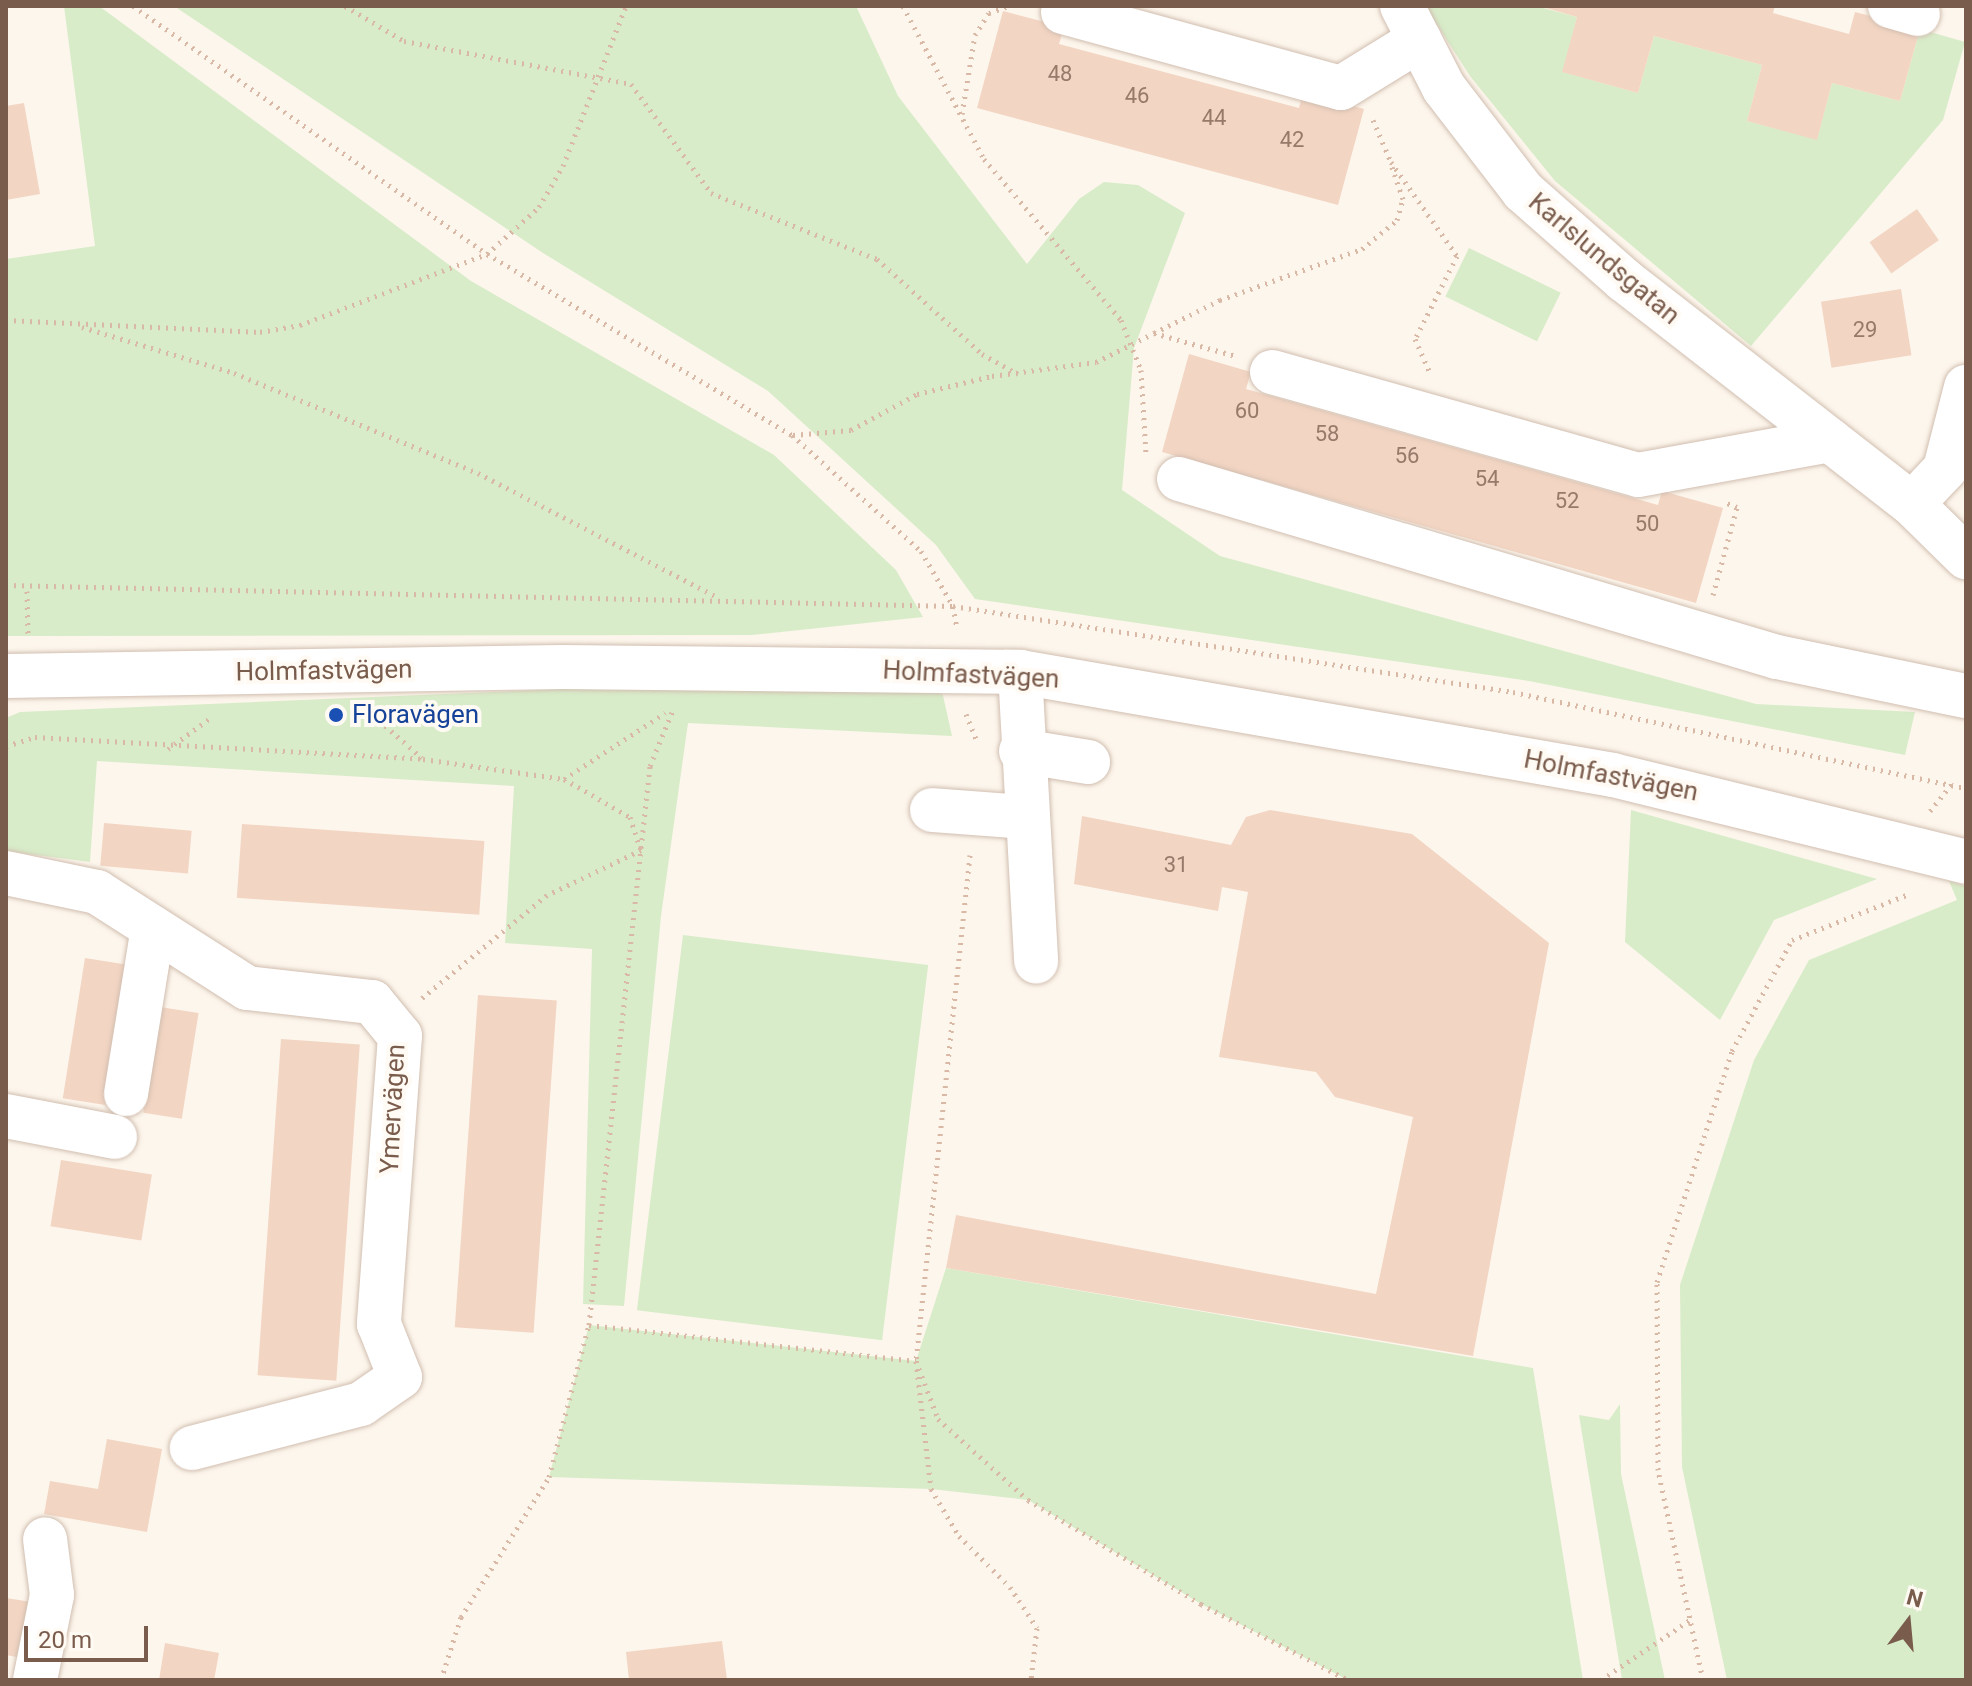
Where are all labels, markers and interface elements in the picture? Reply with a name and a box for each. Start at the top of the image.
house number: 48 [1048,61,1072,87]
house number: 46 [1125,83,1149,109]
house number: 44 [1202,105,1226,131]
house number: 42 [1280,127,1304,153]
street label: Karlslundsgatan [1522,187,1686,331]
house number: 29 [1853,317,1877,343]
house number: 60 [1235,398,1259,424]
house number: 58 [1315,421,1339,447]
house number: 56 [1395,443,1419,469]
house number: 54 [1475,466,1499,492]
house number: 52 [1555,488,1579,514]
house number: 50 [1635,511,1659,537]
street label: Holmfastvägen [235,654,413,688]
street label: Holmfastvägen [882,655,1060,695]
place label: Floravägen [352,699,479,731]
marker: Floravägen [327,706,345,724]
street label: Holmfastvägen [1521,744,1701,808]
house number: 31 [1164,852,1188,878]
street label: Ymervägen [374,1043,412,1175]
north arrow [1868,1582,1948,1662]
text: N [1904,1584,1926,1613]
scale bar [28,1610,152,1660]
text: 20 m [38,1626,92,1654]

